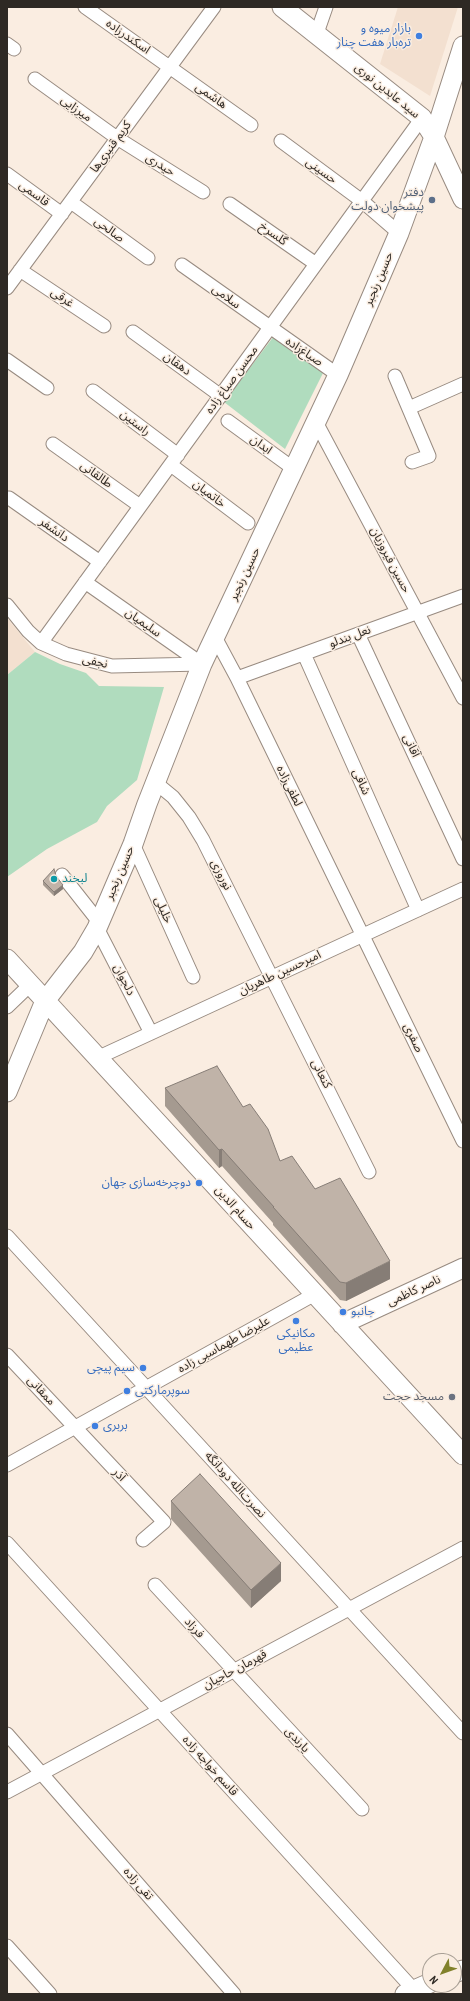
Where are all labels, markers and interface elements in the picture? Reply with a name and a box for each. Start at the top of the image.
street label: اسکندرزاده [103,17,153,57]
place label: بازار میوه و تره‌بار هفت چنار [337,22,411,50]
marker: بازار میوه و تره‌بار هفت چنار [414,31,424,41]
street label: سید عابدین نوری [352,60,422,122]
street label: هاشمی [192,80,230,112]
street label: میرزایی [58,93,94,125]
street label: کریم قنبری‌ها [87,118,135,176]
street label: حیدری [143,151,177,179]
street label: حسینی [303,155,339,187]
street label: قاسمی [16,178,52,210]
place label: دفتر پیشخوان دولت [351,186,424,214]
marker: دفتر پیشخوان دولت [427,195,437,205]
street label: صالحی [91,214,127,246]
street label: گلسرخ [256,219,290,249]
street label: حسین رنجبر [361,250,397,308]
street label: سلامی [209,282,243,312]
street label: غرقی [48,285,76,311]
street label: صباغ‌زاده [283,334,325,370]
street label: محسن صباغ زاده [203,343,261,417]
street label: دهقان [161,349,193,379]
street label: راستین [117,407,153,439]
street label: ابدان [247,432,275,458]
street label: طالقانی [77,459,115,491]
street label: خاتمیان [190,477,228,511]
street label: دانشفر [36,515,72,545]
street label: حسین فیروزیان [367,525,413,595]
street label: حسین رنجبر [226,545,264,603]
street label: سلیمیان [122,605,164,641]
street label: نعل بندلو [327,623,373,651]
street label: نجفی [81,652,109,672]
street label: آقانی [399,732,423,760]
street label: لطفی‌زاده [273,763,305,809]
street label: شافی [349,767,373,797]
street label: حسین رنجبر [102,844,138,902]
street label: نوروزی [207,857,235,893]
place label: لبخند [62,872,87,886]
marker: لبخند [49,874,59,884]
street label: خلیلی [151,894,175,926]
street label: امیرحسین طاهریان [236,948,324,998]
street label: دلجوان [110,962,138,998]
street label: صفری [400,1021,426,1055]
street label: کنعانی [308,1057,334,1091]
place label: دوچرخه‌سازی جهان [102,1176,191,1190]
marker: دوچرخه‌سازی جهان [194,1178,204,1188]
street label: حسام الدین [212,1183,258,1233]
street label: ناصر کاظمی [385,1272,443,1310]
place label: جانبو [351,1305,375,1319]
marker: جانبو [338,1307,348,1317]
street label: علیرضا طهماسبی زاده [176,1314,272,1376]
marker: مکانیکی عظیمی [291,1316,301,1326]
place label: مکانیکی عظیمی [277,1327,315,1355]
place label: سیم پیچی [87,1361,135,1375]
marker: سیم پیچی [138,1363,148,1373]
street label: ممقانی [24,1373,58,1409]
place label: سوپرمارکتی [135,1384,190,1398]
marker: سوپرمارکتی [122,1386,132,1396]
place label: مسجد حجت [383,1390,444,1404]
marker: مسجد حجت [447,1392,457,1402]
place label: بربری [103,1419,128,1433]
marker: بربری [90,1421,100,1431]
street label: نصرت‌الله دودانگه [201,1449,269,1521]
street label: آذر [109,1465,129,1485]
street label: فرزاد [181,1615,207,1641]
street label: قهرمان حاجیان [201,1647,269,1693]
street label: یارندی [282,1724,312,1756]
street label: قاسم خواجه زاده [179,1733,241,1799]
street label: تقی زاده [120,1865,156,1903]
north arrow [422,1953,462,1993]
text: N [426,1973,441,1987]

